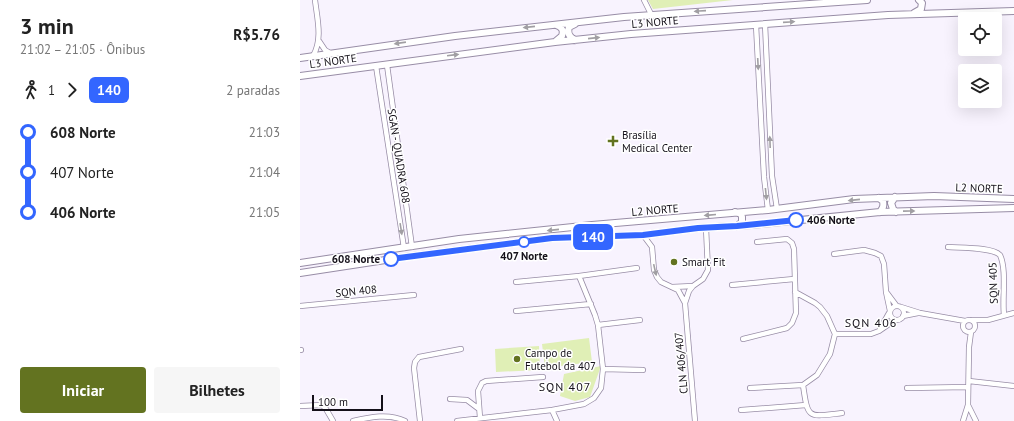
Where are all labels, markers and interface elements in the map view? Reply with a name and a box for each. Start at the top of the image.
one-way arrow [694,7,706,14]
text: 3 min [20,12,74,40]
map controls [958,12,1002,108]
button: locate [958,12,1002,56]
street label: L3 NORTE [631,13,679,31]
one-way arrow [783,19,795,26]
one-way arrow [523,24,535,30]
text: R$5.76 [233,25,280,44]
one-way arrow [588,35,600,42]
one-way arrow [394,40,406,46]
text: 21:02 – 21:05 · Ônibus [20,41,145,58]
street label: L3 NORTE [309,51,358,71]
one-way arrow [447,52,459,58]
one-way arrow [755,58,762,70]
button: layers [958,64,1002,108]
icon: walk [20,79,42,101]
icon: forward [61,79,83,101]
text: 140 [97,81,121,99]
text: 1 [48,82,55,99]
text: 2 paradas [226,82,280,99]
street label: SGAN - QUADRA 608 [385,108,413,204]
text: 608 Norte [50,123,116,142]
text: 21:03 [249,124,280,141]
place label: Brasília Medical Center [622,128,692,155]
marker: Brasília Medical Center [607,135,619,147]
one-way arrow [767,135,773,148]
text: 407 Norte [50,163,114,182]
text: 21:04 [249,164,280,181]
street label: L2 NORTE [955,180,1003,196]
one-way arrow [763,188,769,200]
one-way arrow [847,196,860,203]
street label: L2 NORTE [631,201,679,219]
text: 406 Norte [50,203,116,222]
text: 21:05 [249,204,280,221]
one-way arrow [903,208,916,214]
one-way arrow [704,211,716,218]
marker: 406 Norte [788,212,804,228]
place label: 406 Norte [807,213,856,227]
one-way arrow [398,223,404,235]
line badge: 140 [570,224,616,250]
one-way arrow [547,226,559,233]
text: 140 [581,228,605,246]
marker: 407 Norte [518,236,530,248]
place label: 407 Norte [500,249,548,263]
marker: 608 Norte [383,251,399,267]
place label: 608 Norte [332,252,380,266]
place label: Smart Fit [682,255,726,269]
marker: Smart Fit [669,257,679,267]
street label: SQN 405 [985,262,1001,304]
one-way arrow [653,264,659,277]
street label: SQN 408 [335,282,377,300]
district label: SQN 406 [845,315,897,330]
street label: CLN 406/407 [671,331,691,395]
place label: Campo de Futebol da 407 [525,346,596,373]
marker: Campo de Futebol da 407 [512,354,522,364]
button: Iniciar [20,367,146,413]
button: Bilhetes [154,367,280,413]
district label: SQN 407 [539,379,591,394]
scale bar [312,393,383,412]
text: 100 m [318,395,348,409]

